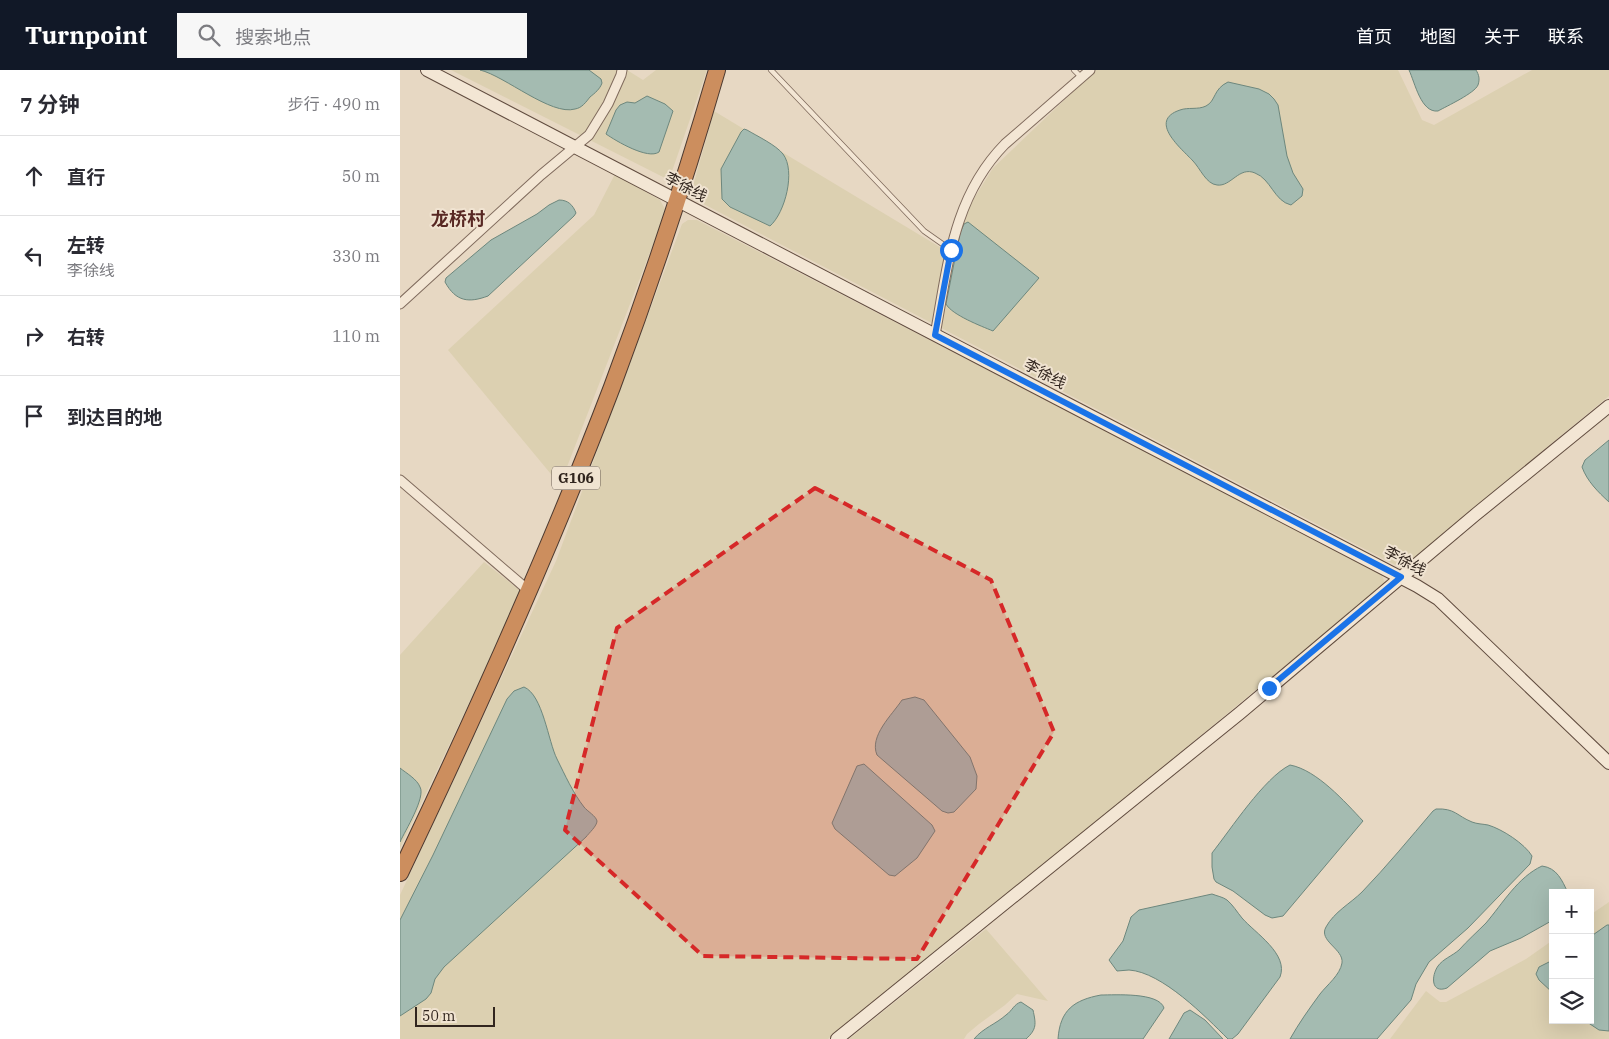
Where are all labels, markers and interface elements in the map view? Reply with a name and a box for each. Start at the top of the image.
search box [177,13,527,58]
text: Turnpoint [25,19,147,51]
icon: search [195,21,223,49]
text: 搜索地点 [235,25,311,49]
text: 首页 [1356,25,1392,48]
text: 地图 [1420,25,1456,48]
text: 关于 [1484,25,1520,48]
text: 联系 [1548,25,1584,48]
text: 7 分钟 [20,90,79,118]
text: 步行 · 490 m [288,94,380,114]
icon: ahead [20,162,48,190]
text: 直行 [67,165,105,189]
text: 50 m [342,166,380,186]
street label: 李徐线 [662,168,711,206]
district label: 龙桥村 [431,207,485,230]
text: 左转 [67,233,105,257]
route start [940,239,963,262]
icon: left [20,242,48,270]
text: 330 m [332,246,380,266]
text: 李徐线 [67,260,115,280]
icon: right [20,322,48,350]
text: 右转 [67,325,105,349]
text: 110 m [332,326,380,346]
street label: 李徐线 [1021,355,1070,393]
icon: arrive [20,402,48,430]
text: 到达目的地 [67,405,162,429]
road number: G106 [552,466,600,489]
street label: 李徐线 [1381,542,1430,580]
route end [1258,677,1281,700]
map controls [1549,889,1594,1024]
button: + [1549,889,1594,934]
button: − [1549,934,1594,979]
button: layers [1549,979,1594,1024]
scale bar [415,1004,495,1027]
text: 50 m [422,1007,455,1025]

